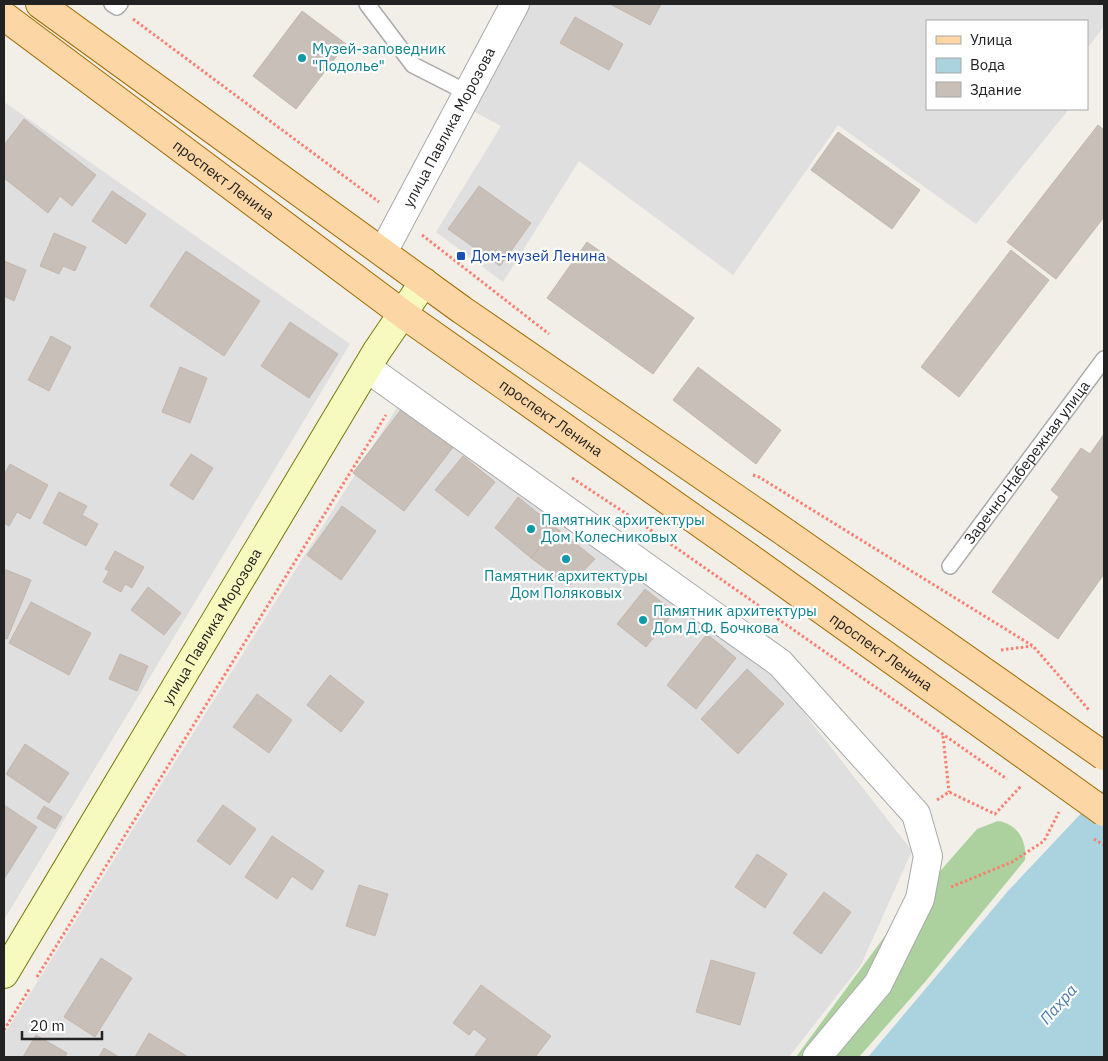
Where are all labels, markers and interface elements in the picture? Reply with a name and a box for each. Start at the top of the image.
legend [926,20,1088,110]
text: Улица [970,30,1012,49]
place label: Музей-заповедник "Подолье" [312,39,446,75]
street label: улица Павлика Морозова [398,44,499,211]
marker: Музей-заповедник "Подолье" [296,52,308,64]
text: Вода [970,55,1005,74]
text: Здание [970,80,1022,99]
street label: проспект Ленина [169,135,278,224]
place label: Дом-музей Ленина [471,246,606,265]
marker: Дом-музей Ленина [455,250,467,262]
street label: проспект Ленина [496,375,607,461]
street label: Заречно-Набережная улица [960,377,1094,548]
place label: Памятник архитектуры Дом Колесниковых [541,510,705,546]
marker: Памятник архитектуры Дом Колесниковых [525,523,537,535]
street label: улица Павлика Морозова [158,545,266,708]
marker: Памятник архитектуры Дом Поляковых [560,553,572,565]
place label: Памятник архитектуры Дом Поляковых [484,566,648,602]
place label: Памятник архитектуры Дом Д.Ф. Бочкова [653,601,817,637]
street label: проспект Ленина [826,608,937,695]
marker: Памятник архитектуры Дом Д.Ф. Бочкова [637,614,649,626]
water label: Пахра [1035,980,1081,1028]
scale bar [22,1008,102,1040]
text: 20 m [30,1016,65,1035]

